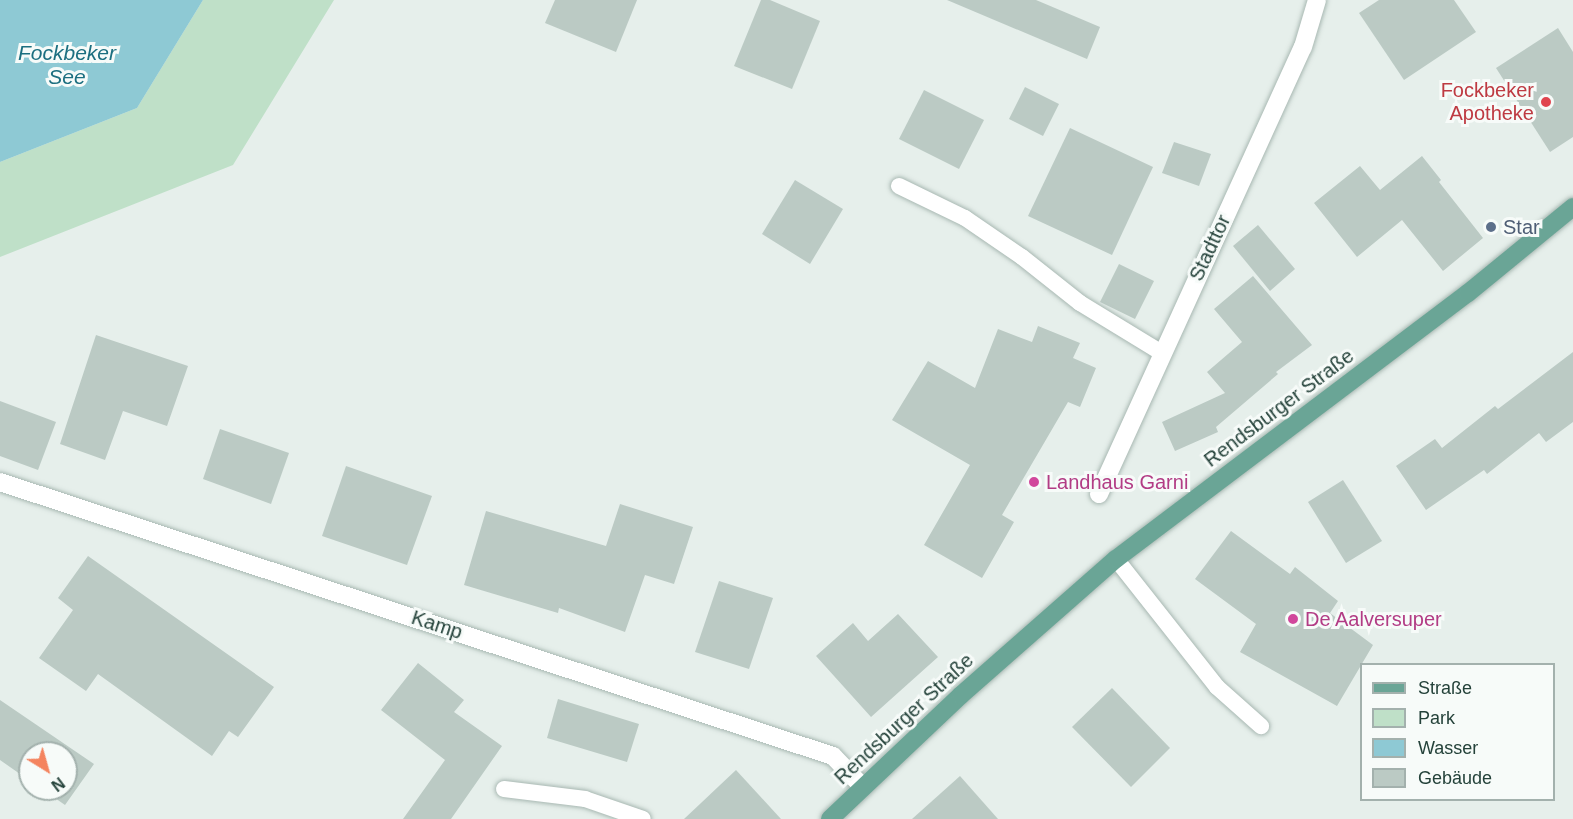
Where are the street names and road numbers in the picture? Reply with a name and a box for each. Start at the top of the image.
street label: Stadttor [1184,211,1236,285]
street label: Rendsburger Straße [1199,344,1359,472]
street label: Kamp [408,606,466,644]
street label: Rendsburger Straße [830,648,978,790]

